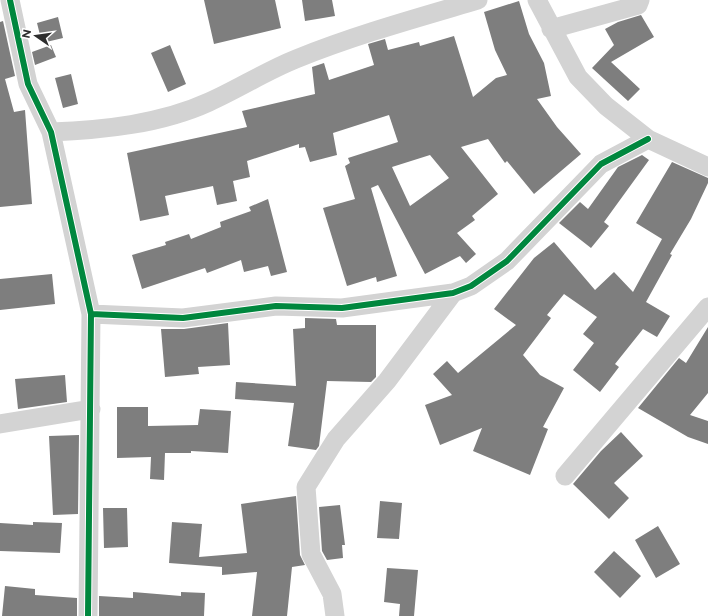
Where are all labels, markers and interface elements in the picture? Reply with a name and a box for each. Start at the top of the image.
north arrow [16,16,56,56]
text: N [18,28,34,40]

